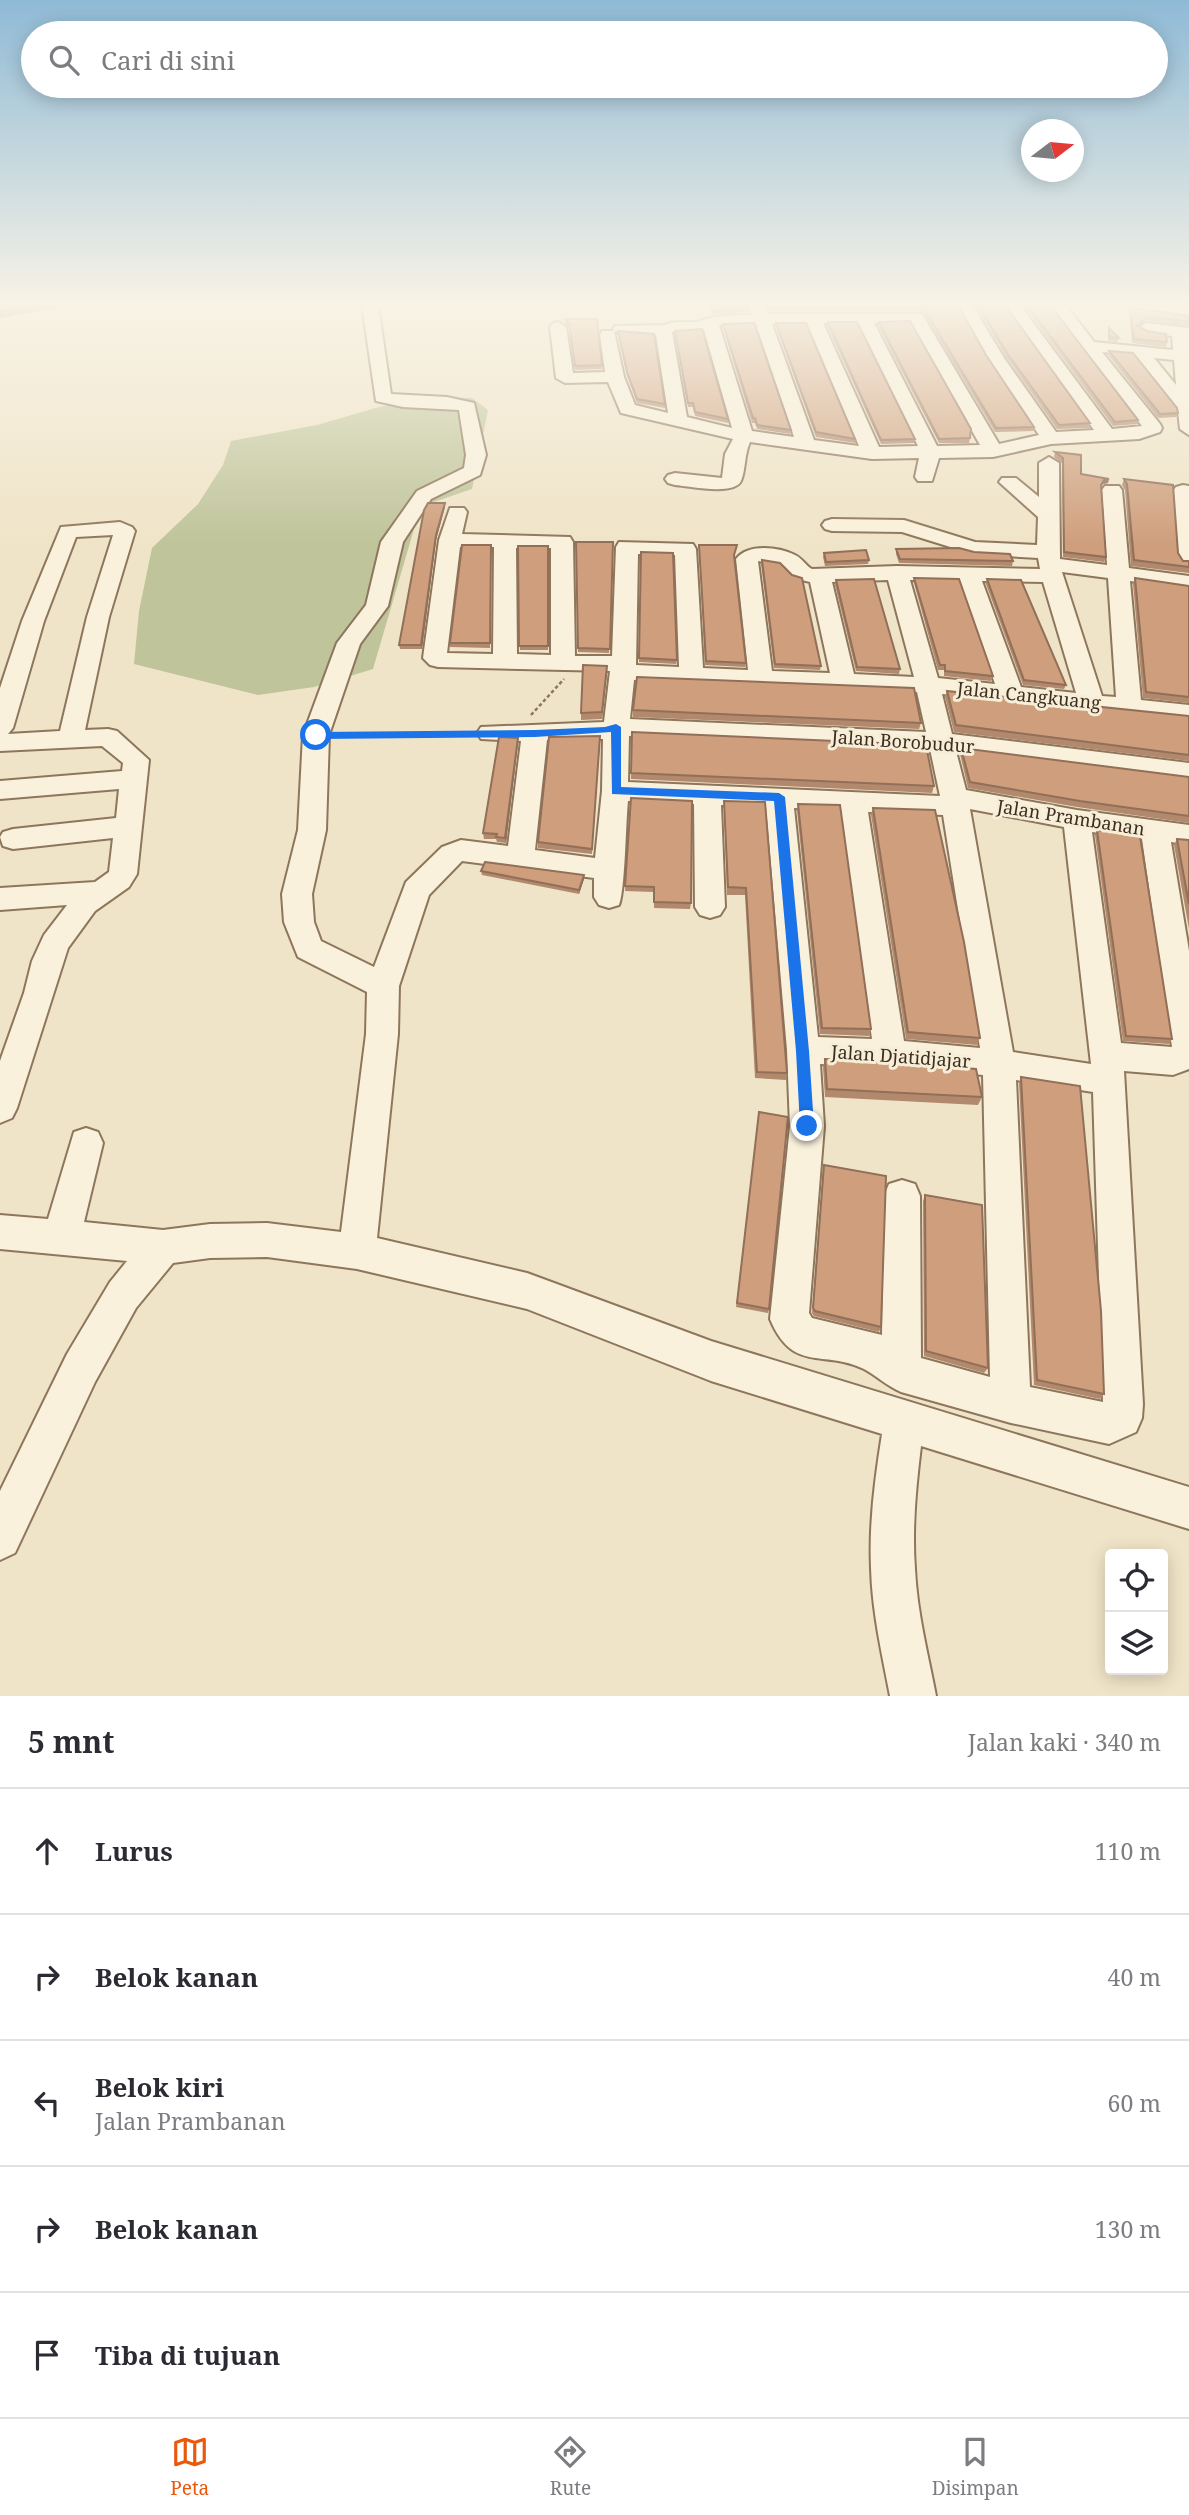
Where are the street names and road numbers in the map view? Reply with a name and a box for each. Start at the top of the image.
street label: Jalan Cangkuang [955,675,1102,715]
street label: Jalan Borobudur [830,724,976,758]
street label: Jalan Prambanan [994,793,1147,841]
street label: Jalan Djatidjajar [829,1039,972,1073]

